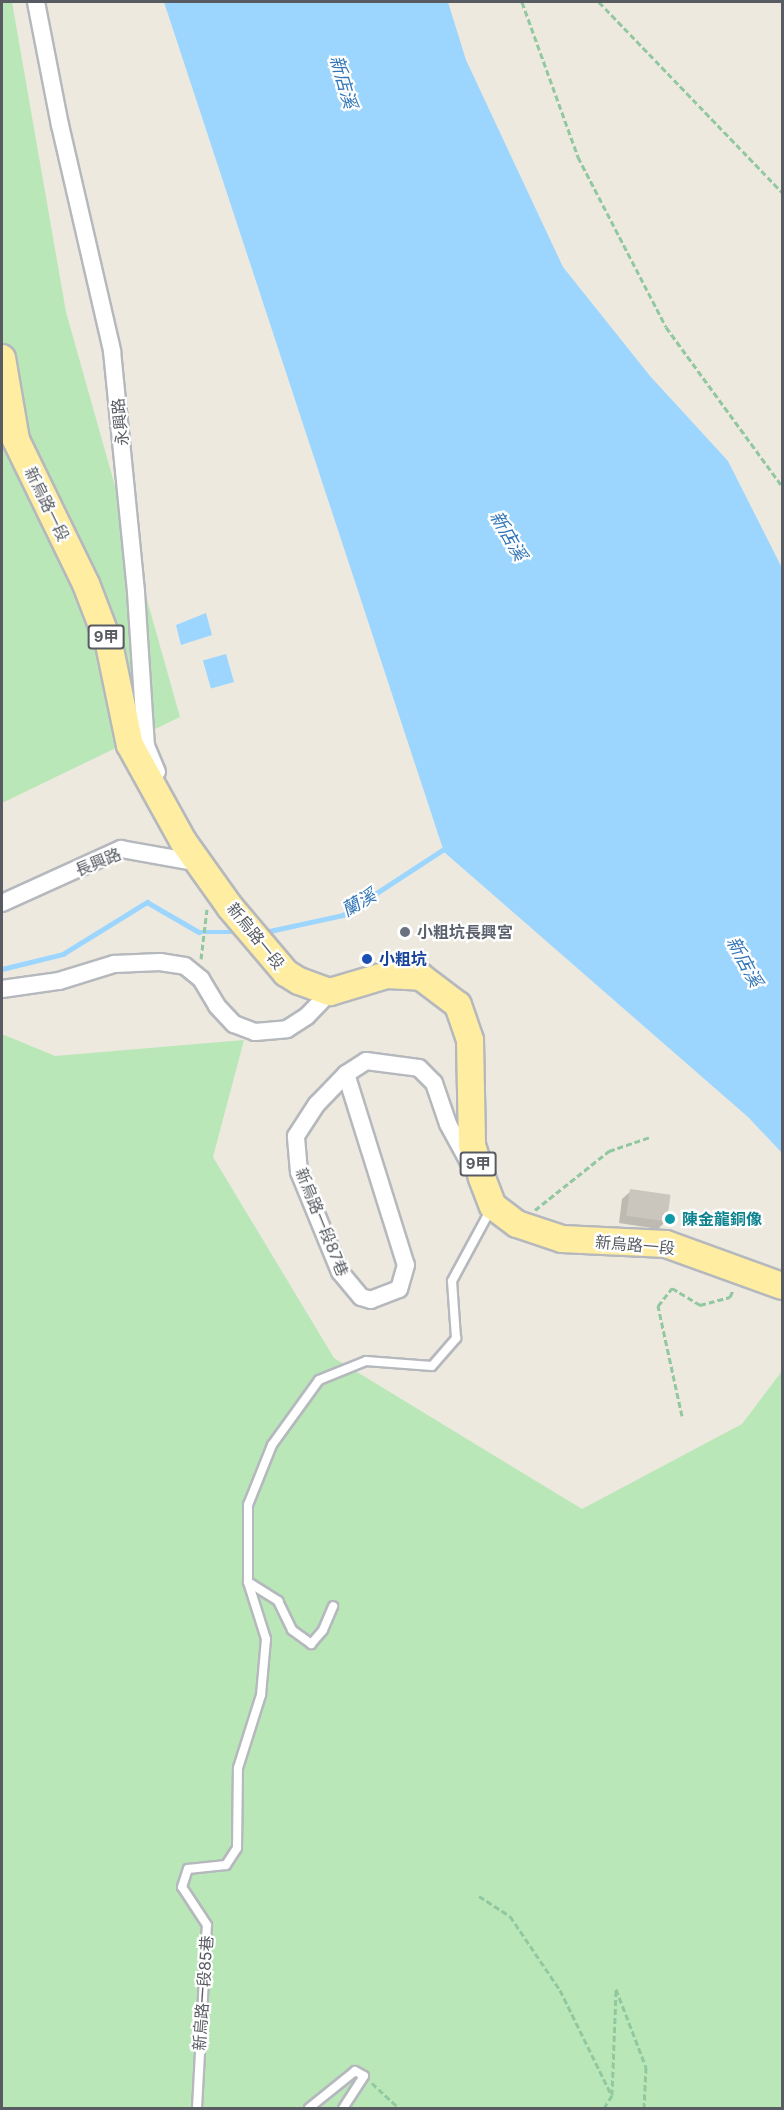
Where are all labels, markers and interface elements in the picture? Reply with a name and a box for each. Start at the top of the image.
water label: 新店溪 [325,53,361,111]
street label: 永興路 [108,397,132,447]
street label: 新烏路一段 [21,464,73,544]
water label: 新店溪 [485,507,531,565]
road number: 9甲 [86,625,126,649]
street label: 長興路 [72,844,124,880]
water label: 蘭溪 [338,885,380,921]
street label: 新烏路一段 [223,899,289,973]
place label: 小粗坑長興宮 [417,922,513,942]
marker: 小粗坑長興宮 [398,925,412,939]
water label: 新店溪 [722,933,766,991]
place label: 小粗坑 [379,949,427,969]
marker: 小粗坑 [360,952,374,966]
road number: 9甲 [458,1152,498,1176]
street label: 新烏路一段87巷 [292,1165,352,1279]
place label: 陳金龍銅像 [682,1209,762,1229]
marker: 陳金龍銅像 [663,1212,677,1226]
street label: 新烏路一段 [594,1232,676,1258]
street label: 新烏路一段85巷 [189,1935,217,2051]

